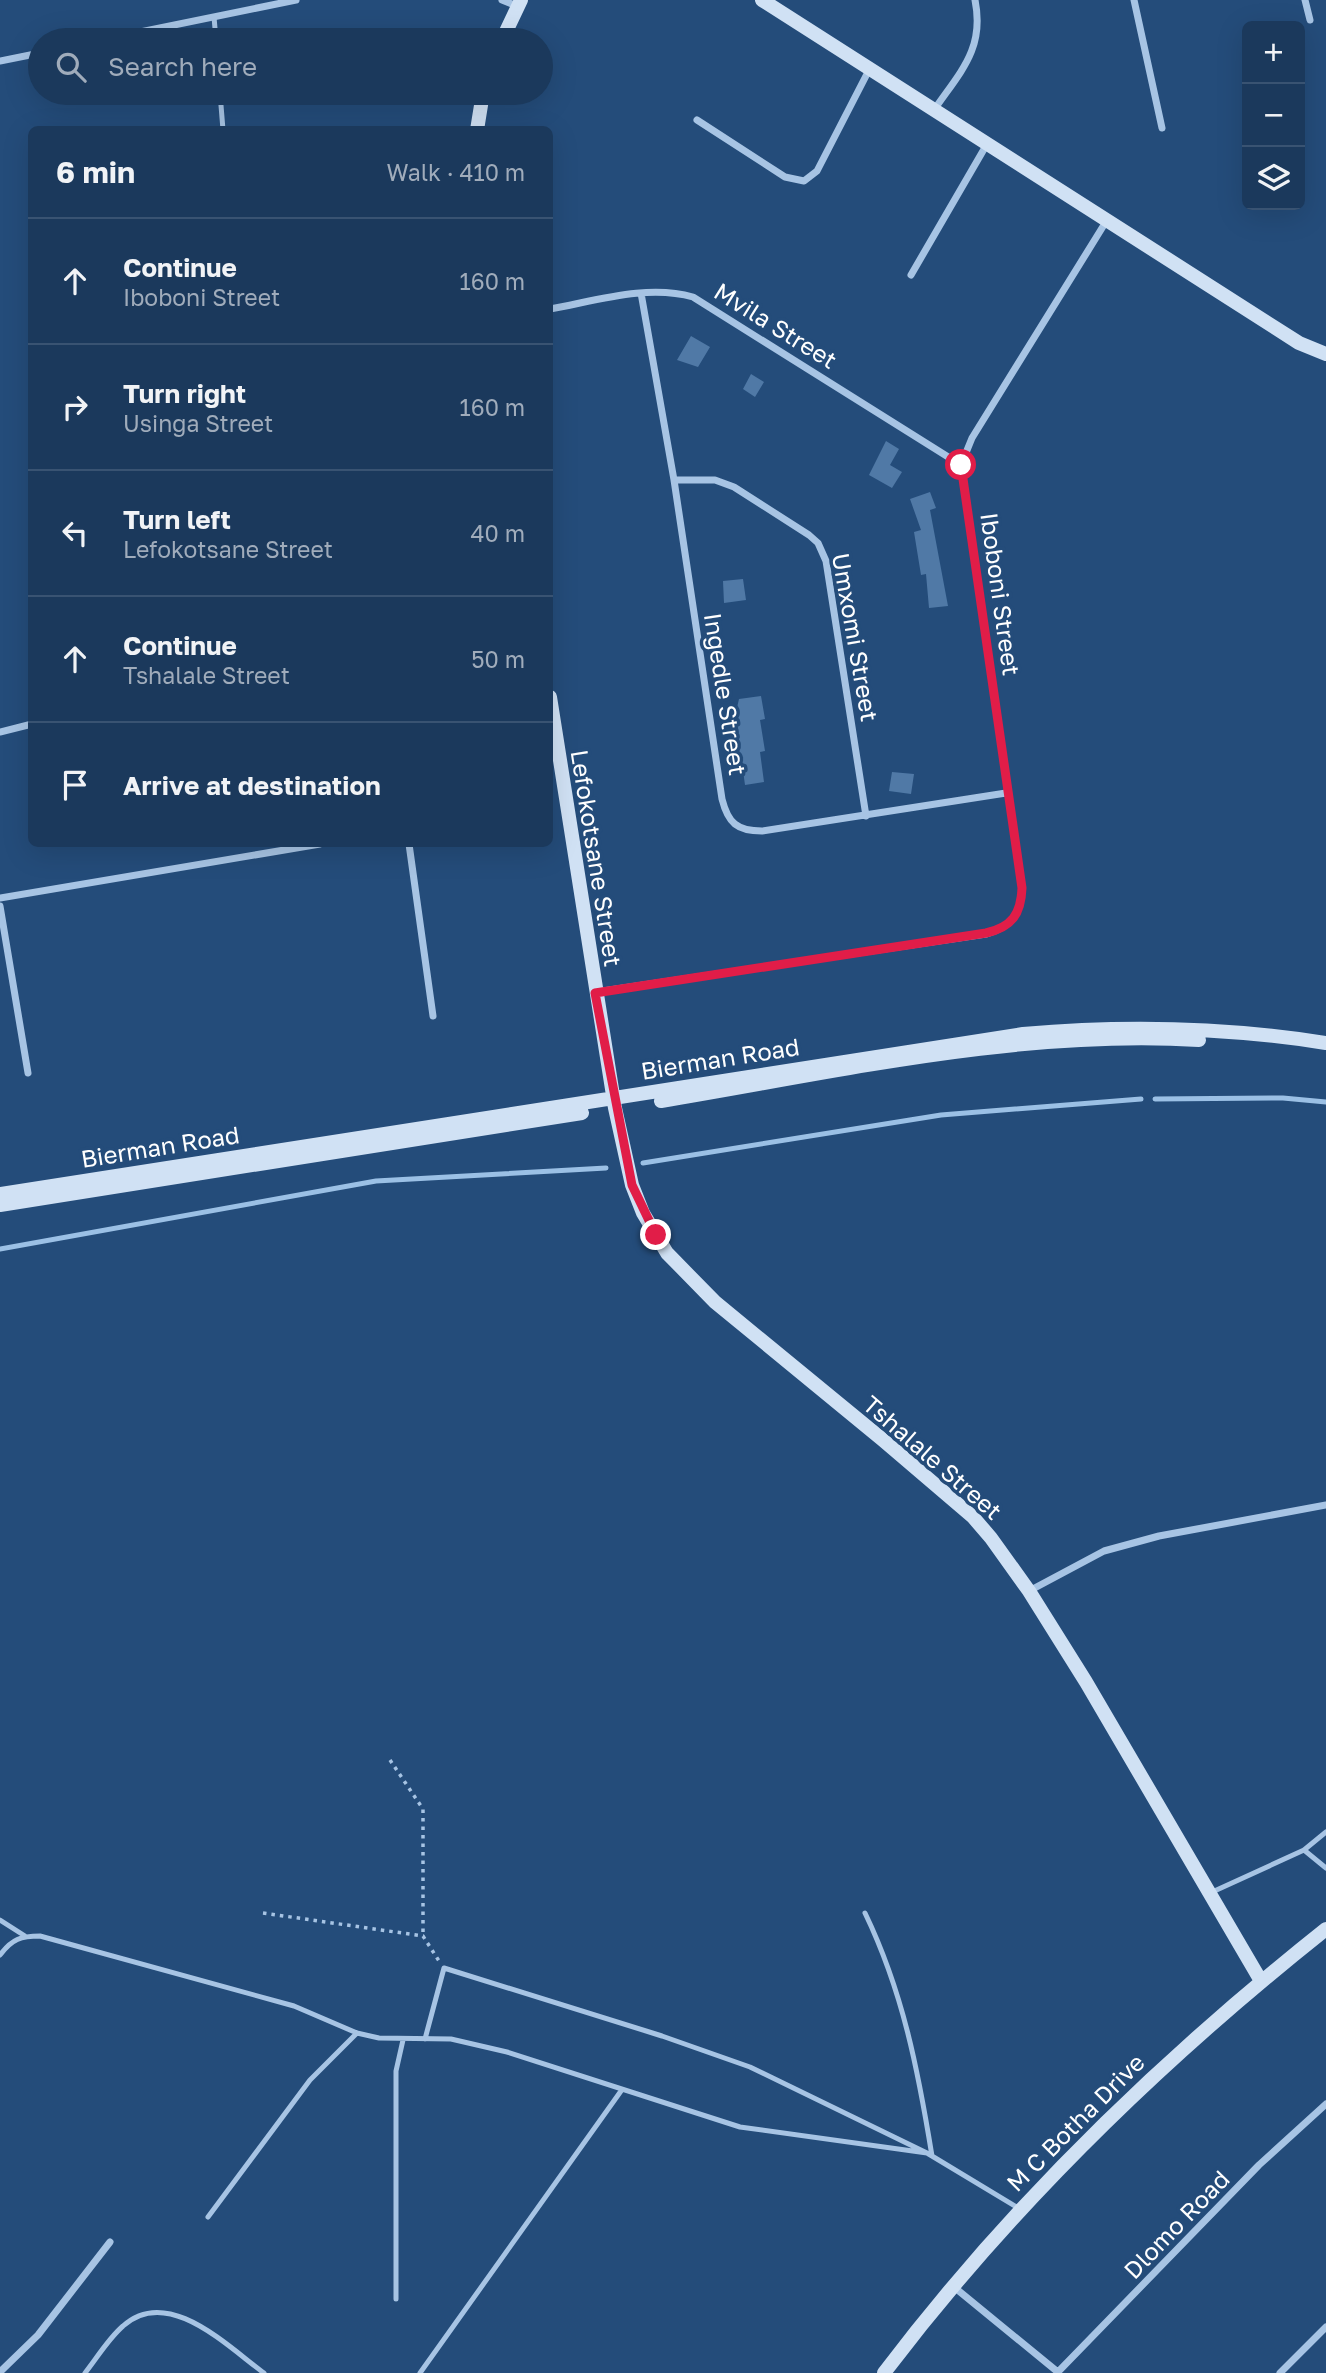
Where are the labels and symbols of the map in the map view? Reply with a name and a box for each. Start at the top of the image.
street label: Mvila Street [709,276,843,374]
route start [945,449,976,480]
street label: Iboboni Street [975,511,1027,677]
street label: Umxomi Street [827,550,885,724]
street label: Ingedle Street [699,611,753,777]
street label: Lefokotsane Street [566,748,628,968]
street label: Bierman Road [639,1031,801,1085]
street label: Bierman Road [79,1119,241,1173]
route end [640,1219,671,1250]
street label: Tshalale Street [858,1389,1008,1525]
street label: M C Botha Drive [1000,2047,1150,2197]
street label: Dlomo Road [1117,2164,1235,2284]

